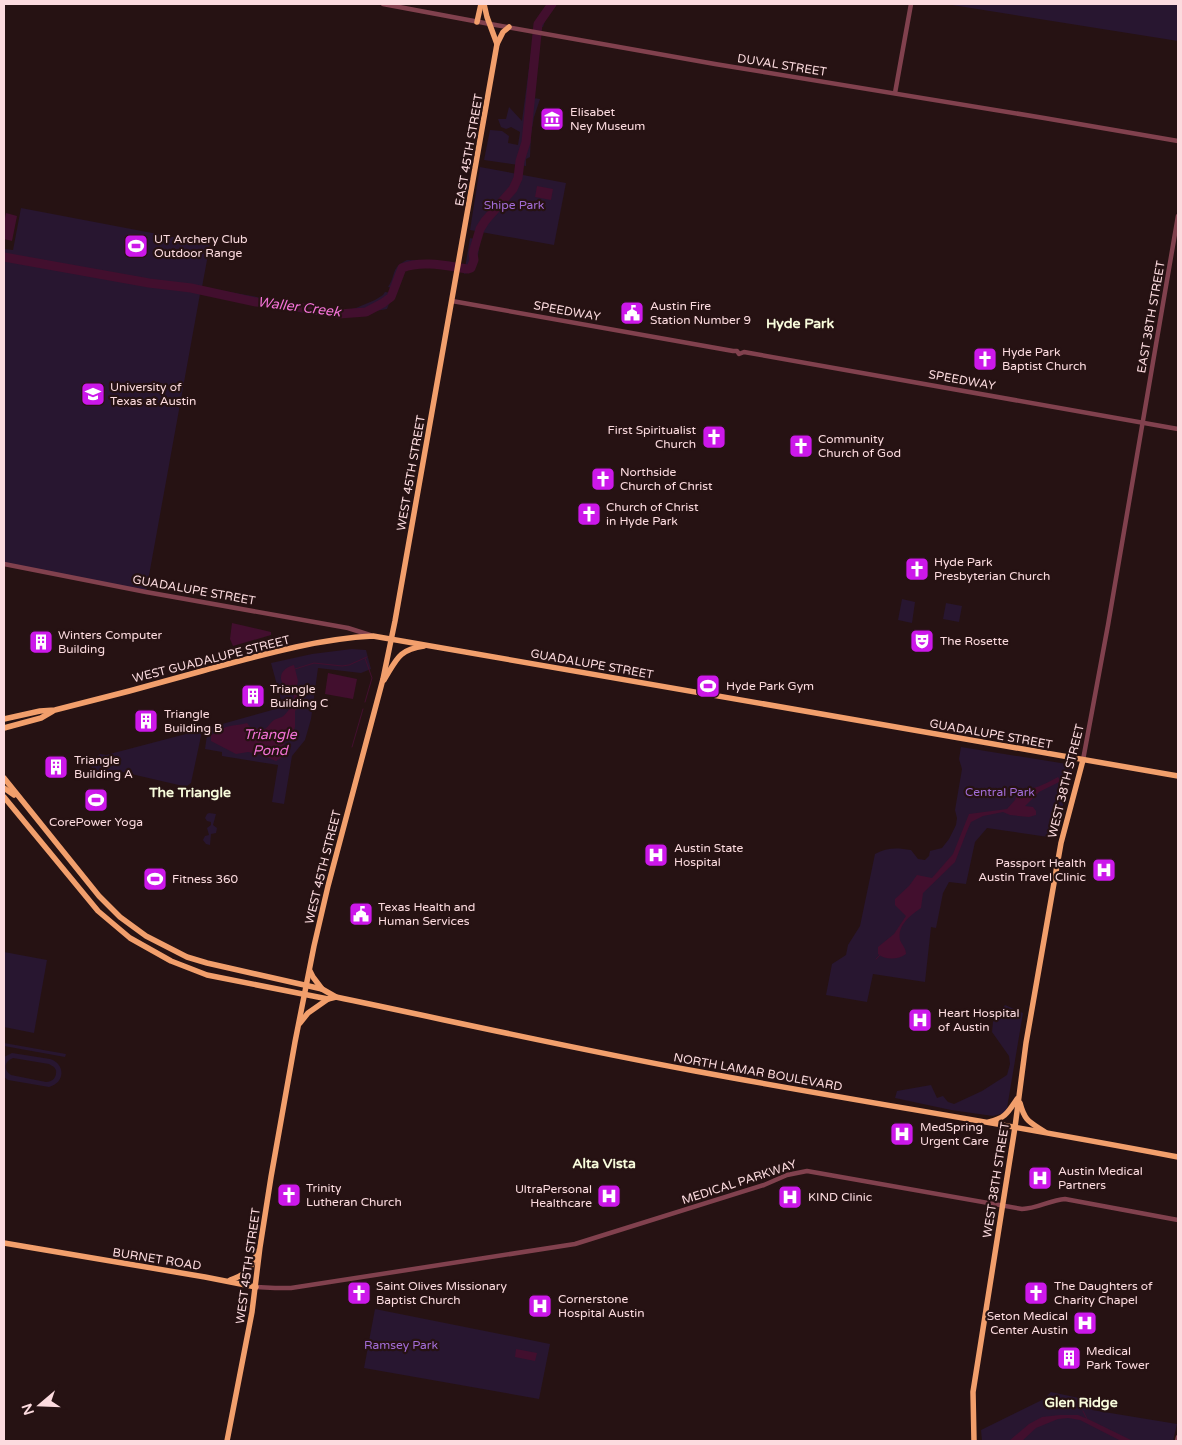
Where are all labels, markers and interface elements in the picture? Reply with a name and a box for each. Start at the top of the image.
street label: DUVAL STREET [736,51,828,79]
street label: EAST 45TH STREET [452,92,486,207]
place label: Elisabet Ney Museum [570,105,645,133]
museum icon: Elisabet Ney Museum [539,106,565,132]
park label: Shipe Park [484,198,545,212]
place label: UT Archery Club Outdoor Range [154,232,248,260]
sports icon: UT Archery Club Outdoor Range [123,233,149,259]
street label: EAST 38TH STREET [1134,259,1168,374]
water label: Waller Creek [256,293,343,321]
street label: SPEEDWAY [532,298,602,324]
place label: Austin Fire Station Number 9 [650,299,751,327]
public building icon: Austin Fire Station Number 9 [619,300,645,326]
district label: Hyde Park [766,315,834,332]
place label: Hyde Park Baptist Church [1002,345,1087,373]
church icon: Hyde Park Baptist Church [972,346,998,372]
street label: SPEEDWAY [927,367,997,393]
place label: University of Texas at Austin [110,380,196,408]
school or university icon: University of Texas at Austin [80,381,106,407]
street label: WEST 45TH STREET [394,413,428,532]
place label: First Spiritualist Church [607,423,696,451]
church icon: First Spiritualist Church [701,424,727,450]
place label: Community Church of God [818,432,901,460]
church icon: Community Church of God [788,433,814,459]
place label: Northside Church of Christ [620,465,713,493]
church icon: Northside Church of Christ [590,466,616,492]
place label: Church of Christ in Hyde Park [606,500,699,528]
church icon: Church of Christ in Hyde Park [576,501,602,527]
place label: Hyde Park Presbyterian Church [934,555,1050,583]
church icon: Hyde Park Presbyterian Church [904,556,930,582]
street label: GUADALUPE STREET [131,572,257,608]
place label: Winters Computer Building [58,628,163,656]
theatre icon: The Rosette [909,628,935,654]
building icon: Winters Computer Building [28,629,54,655]
street label: WEST GUADALUPE STREET [131,632,292,685]
place label: The Rosette [940,634,1009,648]
street label: GUADALUPE STREET [529,646,655,682]
sports icon: Hyde Park Gym [695,673,721,699]
place label: Hyde Park Gym [726,679,814,693]
place label: Triangle Building C [270,682,328,710]
building icon: Triangle Building C [240,683,266,709]
place label: Triangle Building B [164,707,222,735]
building icon: Triangle Building B [133,708,159,734]
street label: GUADALUPE STREET [928,716,1054,752]
street label: WEST 38TH STREET [1045,722,1087,840]
water label: Triangle Pond [243,726,298,759]
place label: Triangle Building A [74,753,133,781]
building icon: Triangle Building A [43,754,69,780]
district label: The Triangle [148,784,231,801]
park label: Central Park [965,785,1035,799]
sports icon: CorePower Yoga [83,787,109,813]
street label: WEST 45TH STREET [302,808,344,926]
place label: CorePower Yoga [49,815,143,829]
place label: Austin State Hospital [674,841,744,869]
hospital icon: Austin State Hospital [643,842,669,868]
place label: Passport Health Austin Travel Clinic [978,856,1086,884]
hospital icon: Passport Health Austin Travel Clinic [1091,857,1117,883]
sports icon: Fitness 360 [142,866,168,892]
place label: Fitness 360 [172,872,239,886]
place label: Texas Health and Human Services [378,900,475,928]
public building icon: Texas Health and Human Services [348,901,374,927]
place label: Heart Hospital of Austin [938,1006,1020,1034]
hospital icon: Heart Hospital of Austin [907,1007,933,1033]
street label: NORTH LAMAR BOULEVARD [672,1050,844,1094]
place label: MedSpring Urgent Care [920,1120,989,1148]
street label: WEST 38TH STREET [980,1120,1012,1239]
hospital icon: MedSpring Urgent Care [889,1121,915,1147]
district label: Alta Vista [572,1155,636,1172]
street label: MEDICAL PARKWAY [680,1157,799,1207]
place label: Austin Medical Partners [1058,1164,1143,1192]
hospital icon: Austin Medical Partners [1027,1165,1053,1191]
place label: Trinity Lutheran Church [306,1181,402,1209]
church icon: Trinity Lutheran Church [276,1182,302,1208]
place label: UltraPersonal Healthcare [515,1182,592,1210]
hospital icon: UltraPersonal Healthcare [596,1183,622,1209]
hospital icon: KIND Clinic [777,1184,803,1210]
place label: KIND Clinic [808,1190,872,1204]
street label: WEST 45TH STREET [233,1206,263,1325]
street label: BURNET ROAD [112,1245,202,1273]
place label: Saint Olives Missionary Baptist Church [376,1279,507,1307]
place label: The Daughters of Charity Chapel [1054,1279,1153,1307]
church icon: Saint Olives Missionary Baptist Church [346,1280,372,1306]
church icon: The Daughters of Charity Chapel [1023,1280,1049,1306]
place label: Cornerstone Hospital Austin [558,1292,645,1320]
hospital icon: Cornerstone Hospital Austin [527,1293,553,1319]
place label: Seton Medical Center Austin [987,1309,1068,1337]
hospital icon: Seton Medical Center Austin [1072,1310,1098,1336]
park label: Ramsey Park [364,1338,438,1352]
place label: Medical Park Tower [1086,1344,1150,1372]
building icon: Medical Park Tower [1056,1345,1082,1371]
north arrow [15,1380,65,1430]
district label: Glen Ridge [1044,1394,1118,1411]
text: N [18,1401,38,1417]

